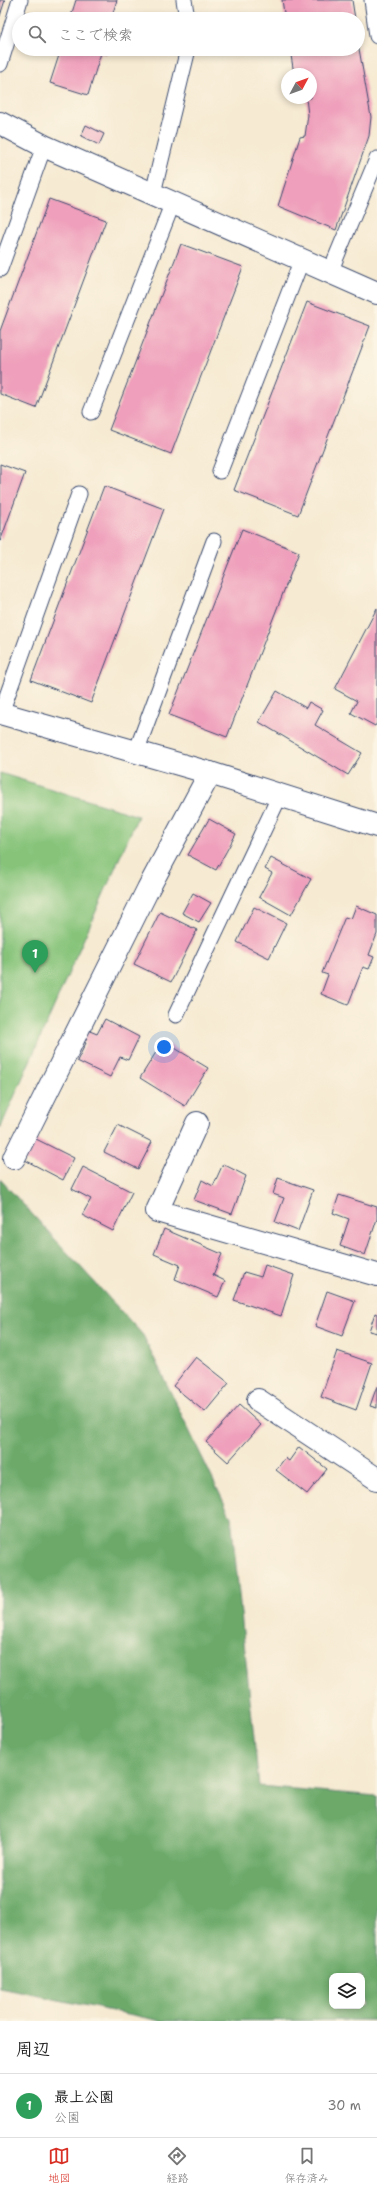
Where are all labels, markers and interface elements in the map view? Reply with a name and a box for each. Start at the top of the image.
search box [12,12,365,56]
icon: search [26,23,48,45]
text: ここで検索 [58,25,133,45]
north arrow [281,68,317,104]
pin: 1 [22,940,48,973]
your location [154,1037,174,1057]
map controls [329,1973,365,2009]
button: layers [329,1973,365,2009]
text: 周辺 [16,2038,50,2060]
text: 最上公園 [54,2087,114,2107]
text: 1 [26,2097,32,2114]
text: 30 m [327,2097,361,2114]
text: 公園 [54,2109,80,2126]
tab: 地図 [48,2145,70,2186]
tab: 経路 [166,2145,188,2186]
tab: 保存済み [285,2145,329,2186]

